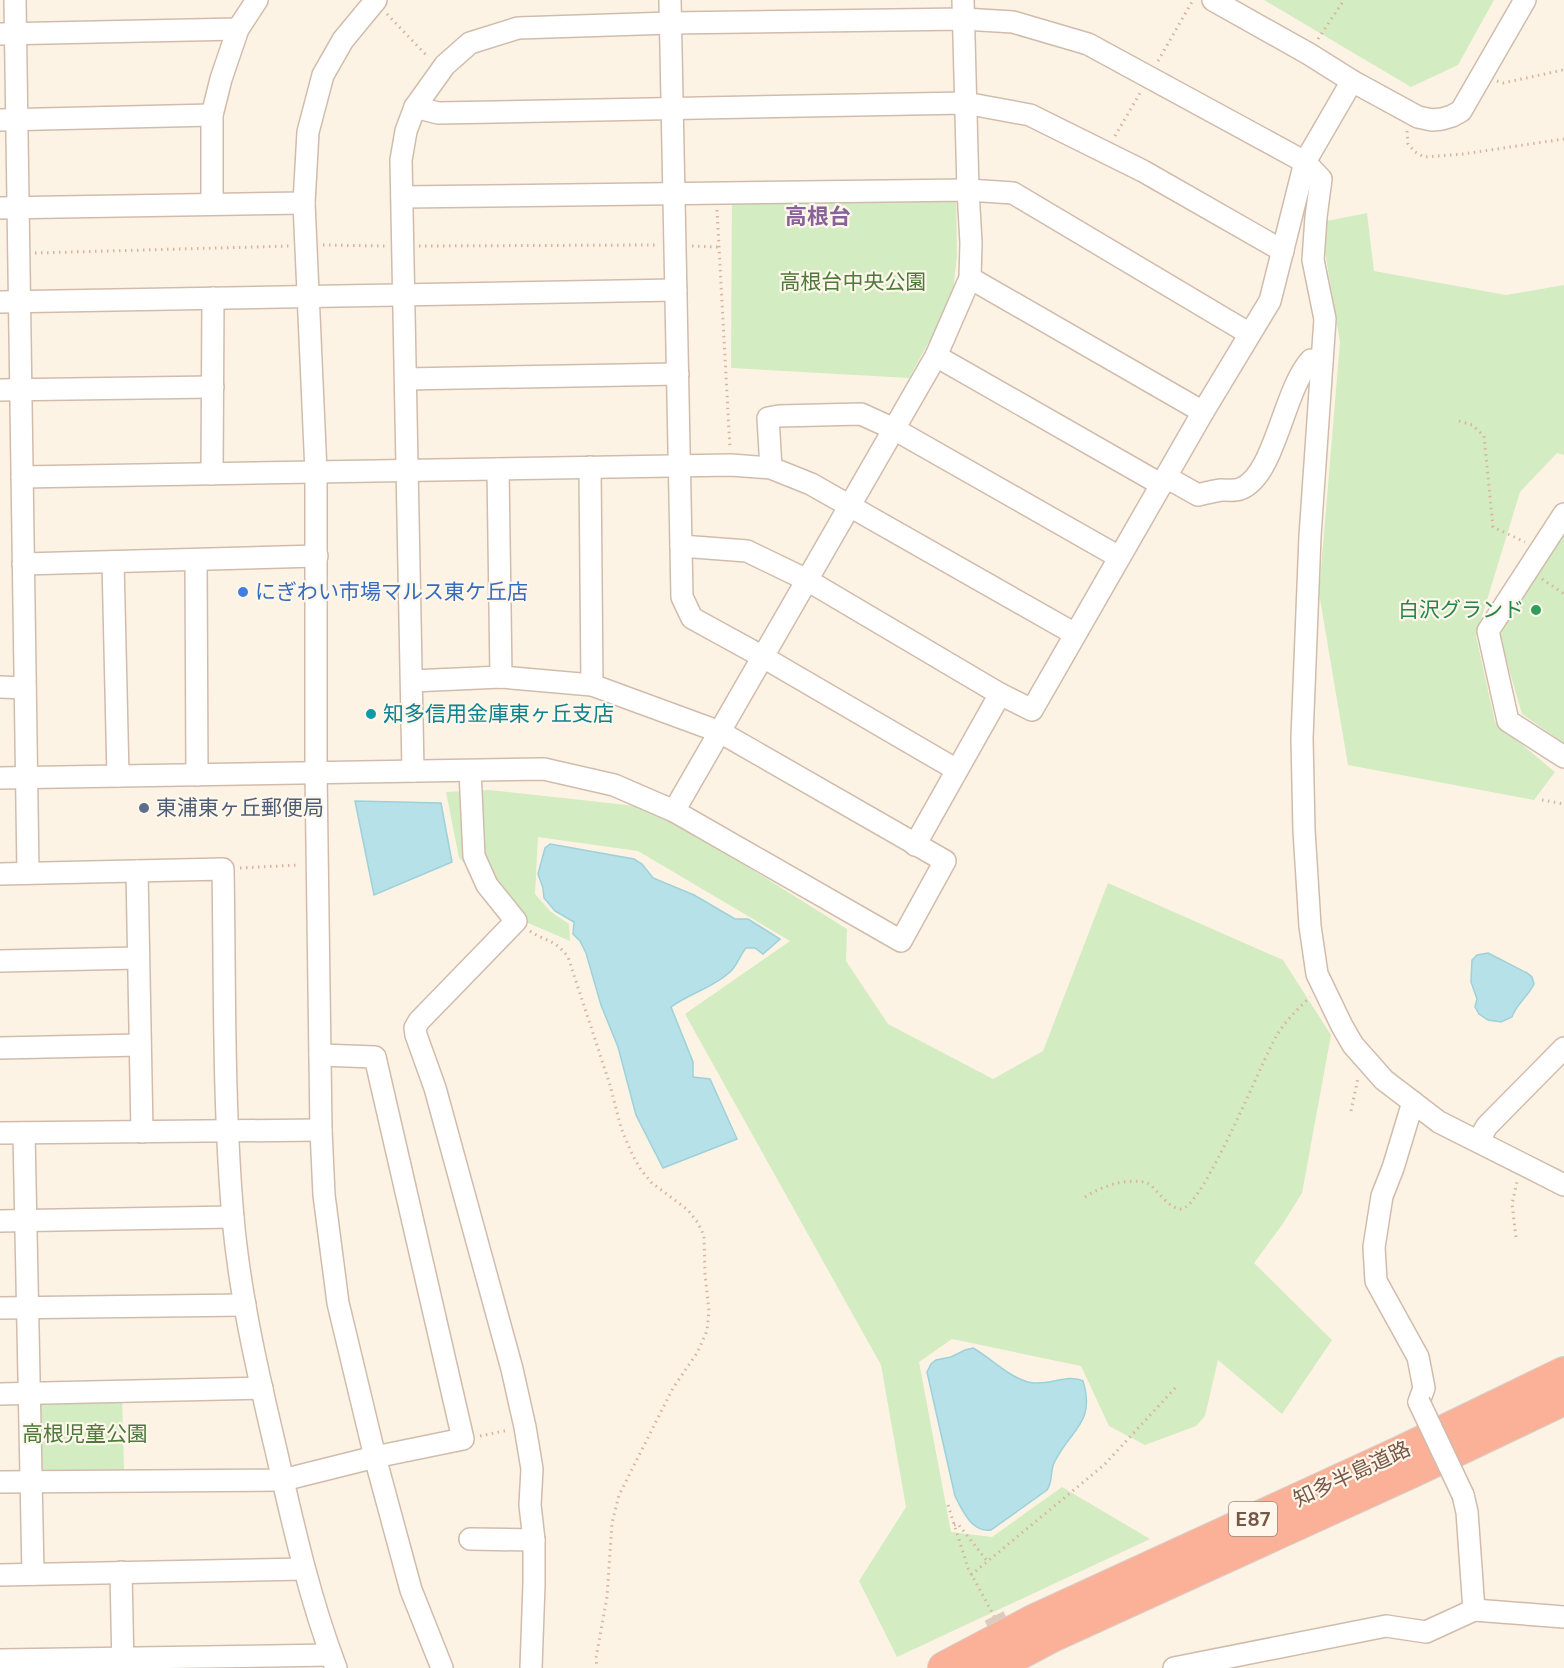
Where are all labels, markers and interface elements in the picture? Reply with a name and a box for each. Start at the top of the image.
district label: 高根台 [785,202,851,231]
park label: 高根台中央公園 [780,268,927,296]
place label: にぎわい市場マルス東ケ丘店 [255,578,528,606]
marker: にぎわい市場マルス東ケ丘店 [236,585,250,599]
place label: 白沢グランド [1398,596,1524,624]
marker: 白沢グランド [1529,603,1543,617]
place label: 知多信用金庫東ヶ丘支店 [383,700,614,728]
marker: 知多信用金庫東ヶ丘支店 [364,707,378,721]
place label: 東浦東ヶ丘郵便局 [156,794,324,822]
marker: 東浦東ヶ丘郵便局 [137,801,151,815]
park label: 高根児童公園 [22,1420,148,1448]
street label: 知多半島道路 [1289,1435,1415,1513]
road number: E87 [1229,1502,1277,1536]

